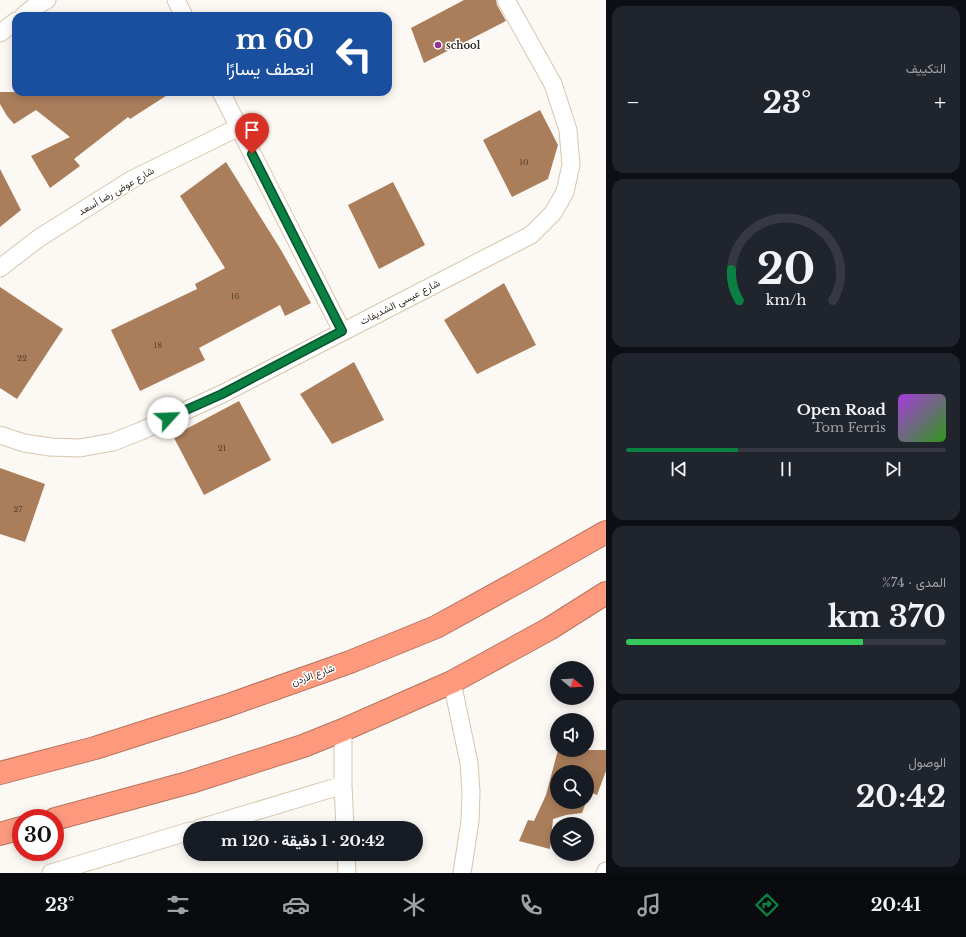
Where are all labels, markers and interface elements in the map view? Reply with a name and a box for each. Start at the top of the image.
text: 60 m [236,22,314,57]
icon: left [328,28,380,80]
place label: school [446,39,481,52]
marker: school [433,40,443,50]
text: انعطف يسارًا [226,58,314,80]
text: التكييف [906,60,946,77]
text: 23° [763,84,811,121]
text: − [626,89,640,116]
text: + [934,89,946,116]
pin [235,113,269,154]
icon: arrive [241,119,263,141]
house number: 10 [519,157,529,167]
street label: شارع عوض رضا أسعد [76,164,156,218]
text: 20 [757,244,815,295]
street label: شارع عيسى الشديفات [358,276,442,328]
house number: 16 [231,291,239,301]
text: km/h [766,291,806,309]
house number: 18 [154,340,162,350]
house number: 22 [17,353,27,363]
position arrow [147,397,189,439]
text: Open Road [797,400,886,419]
text: Tom Ferris [812,419,886,436]
house number: 21 [218,443,227,453]
icon: previous [668,458,690,480]
icon: pause [775,458,797,480]
icon: next [882,458,904,480]
house number: 27 [14,504,23,514]
text: المدى · 74% [882,574,946,591]
text: 370 km [828,598,946,635]
street label: شارع الأردن [290,661,337,689]
north arrow [550,661,594,705]
map controls [550,661,594,861]
button: sound [550,713,594,757]
text: الوصول [908,754,946,771]
button: search [550,765,594,809]
text: 20:42 [856,778,946,815]
speed limit sign: 30 [12,809,64,861]
button: layers [550,817,594,861]
text: 20:42 · 1 دقيقة · 120 m [221,831,385,850]
icon: filters [164,891,192,919]
icon: car [282,891,310,919]
icon: climate [400,891,428,919]
icon: phone [517,891,545,919]
icon: music [635,891,663,919]
icon: directions [753,891,781,919]
text: 23° [45,894,74,916]
text: 20:41 [871,894,921,916]

